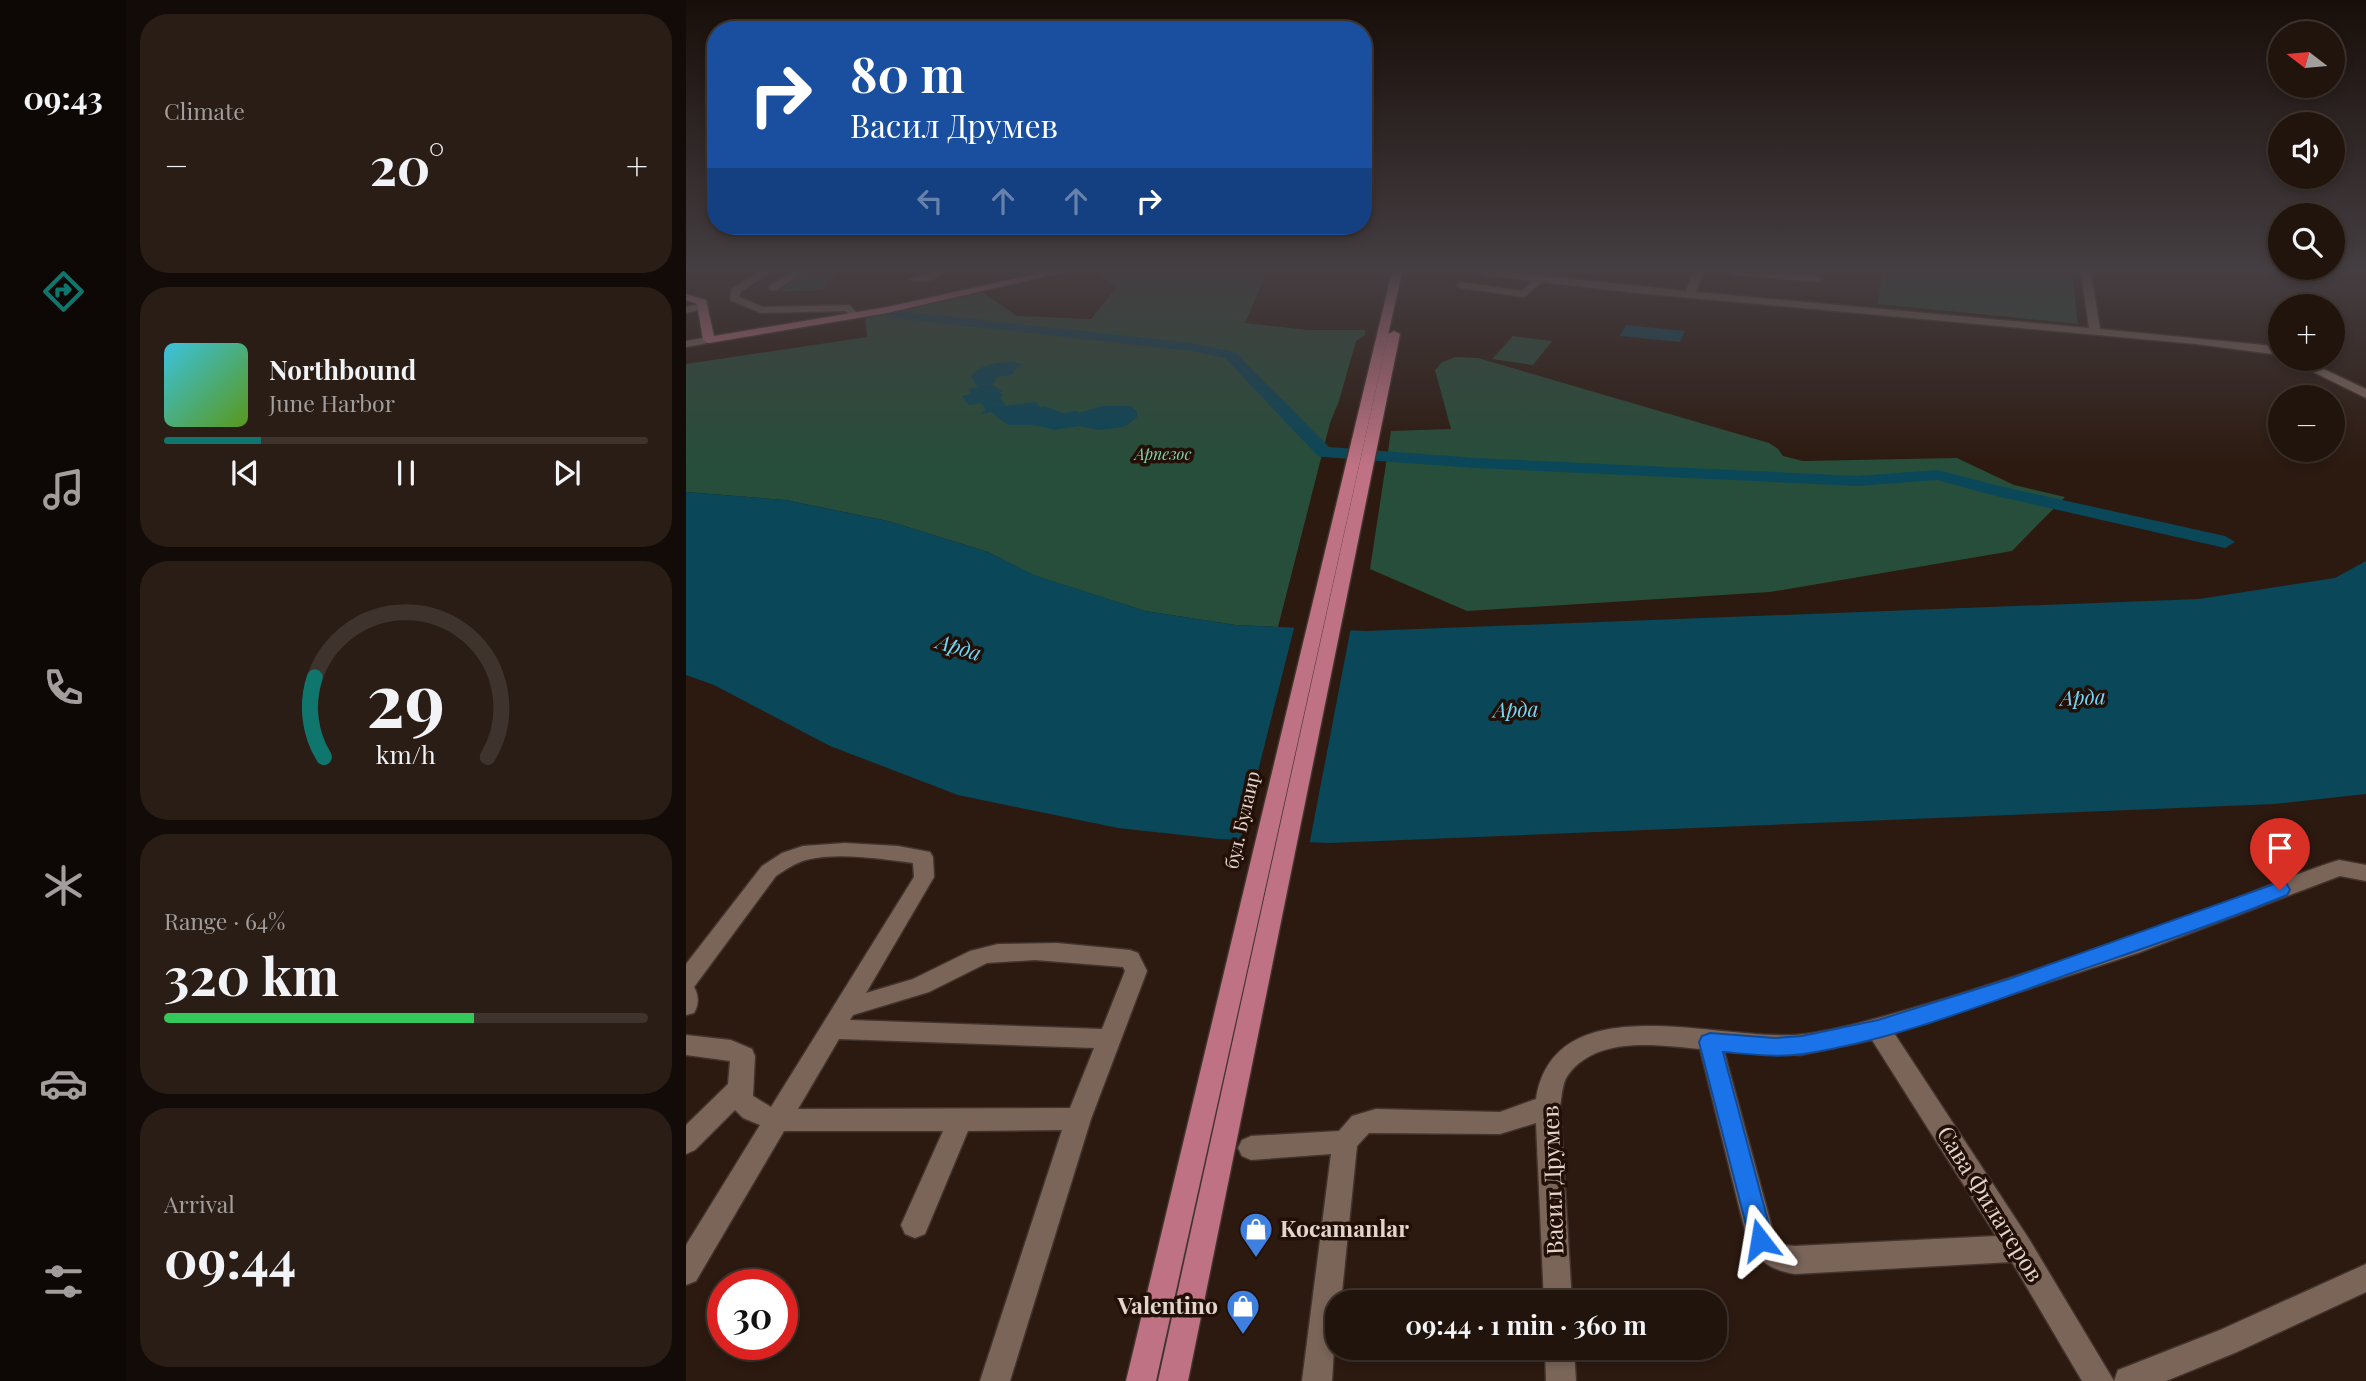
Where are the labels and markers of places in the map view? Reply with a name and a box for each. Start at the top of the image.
pin [2250,818,2310,890]
shop icon: Kocamanlar [1237,1210,1275,1259]
place label: Kocamanlar [1280,1212,1409,1243]
shop icon: Valentino [1224,1287,1262,1336]
place label: Valentino [1116,1289,1218,1320]

